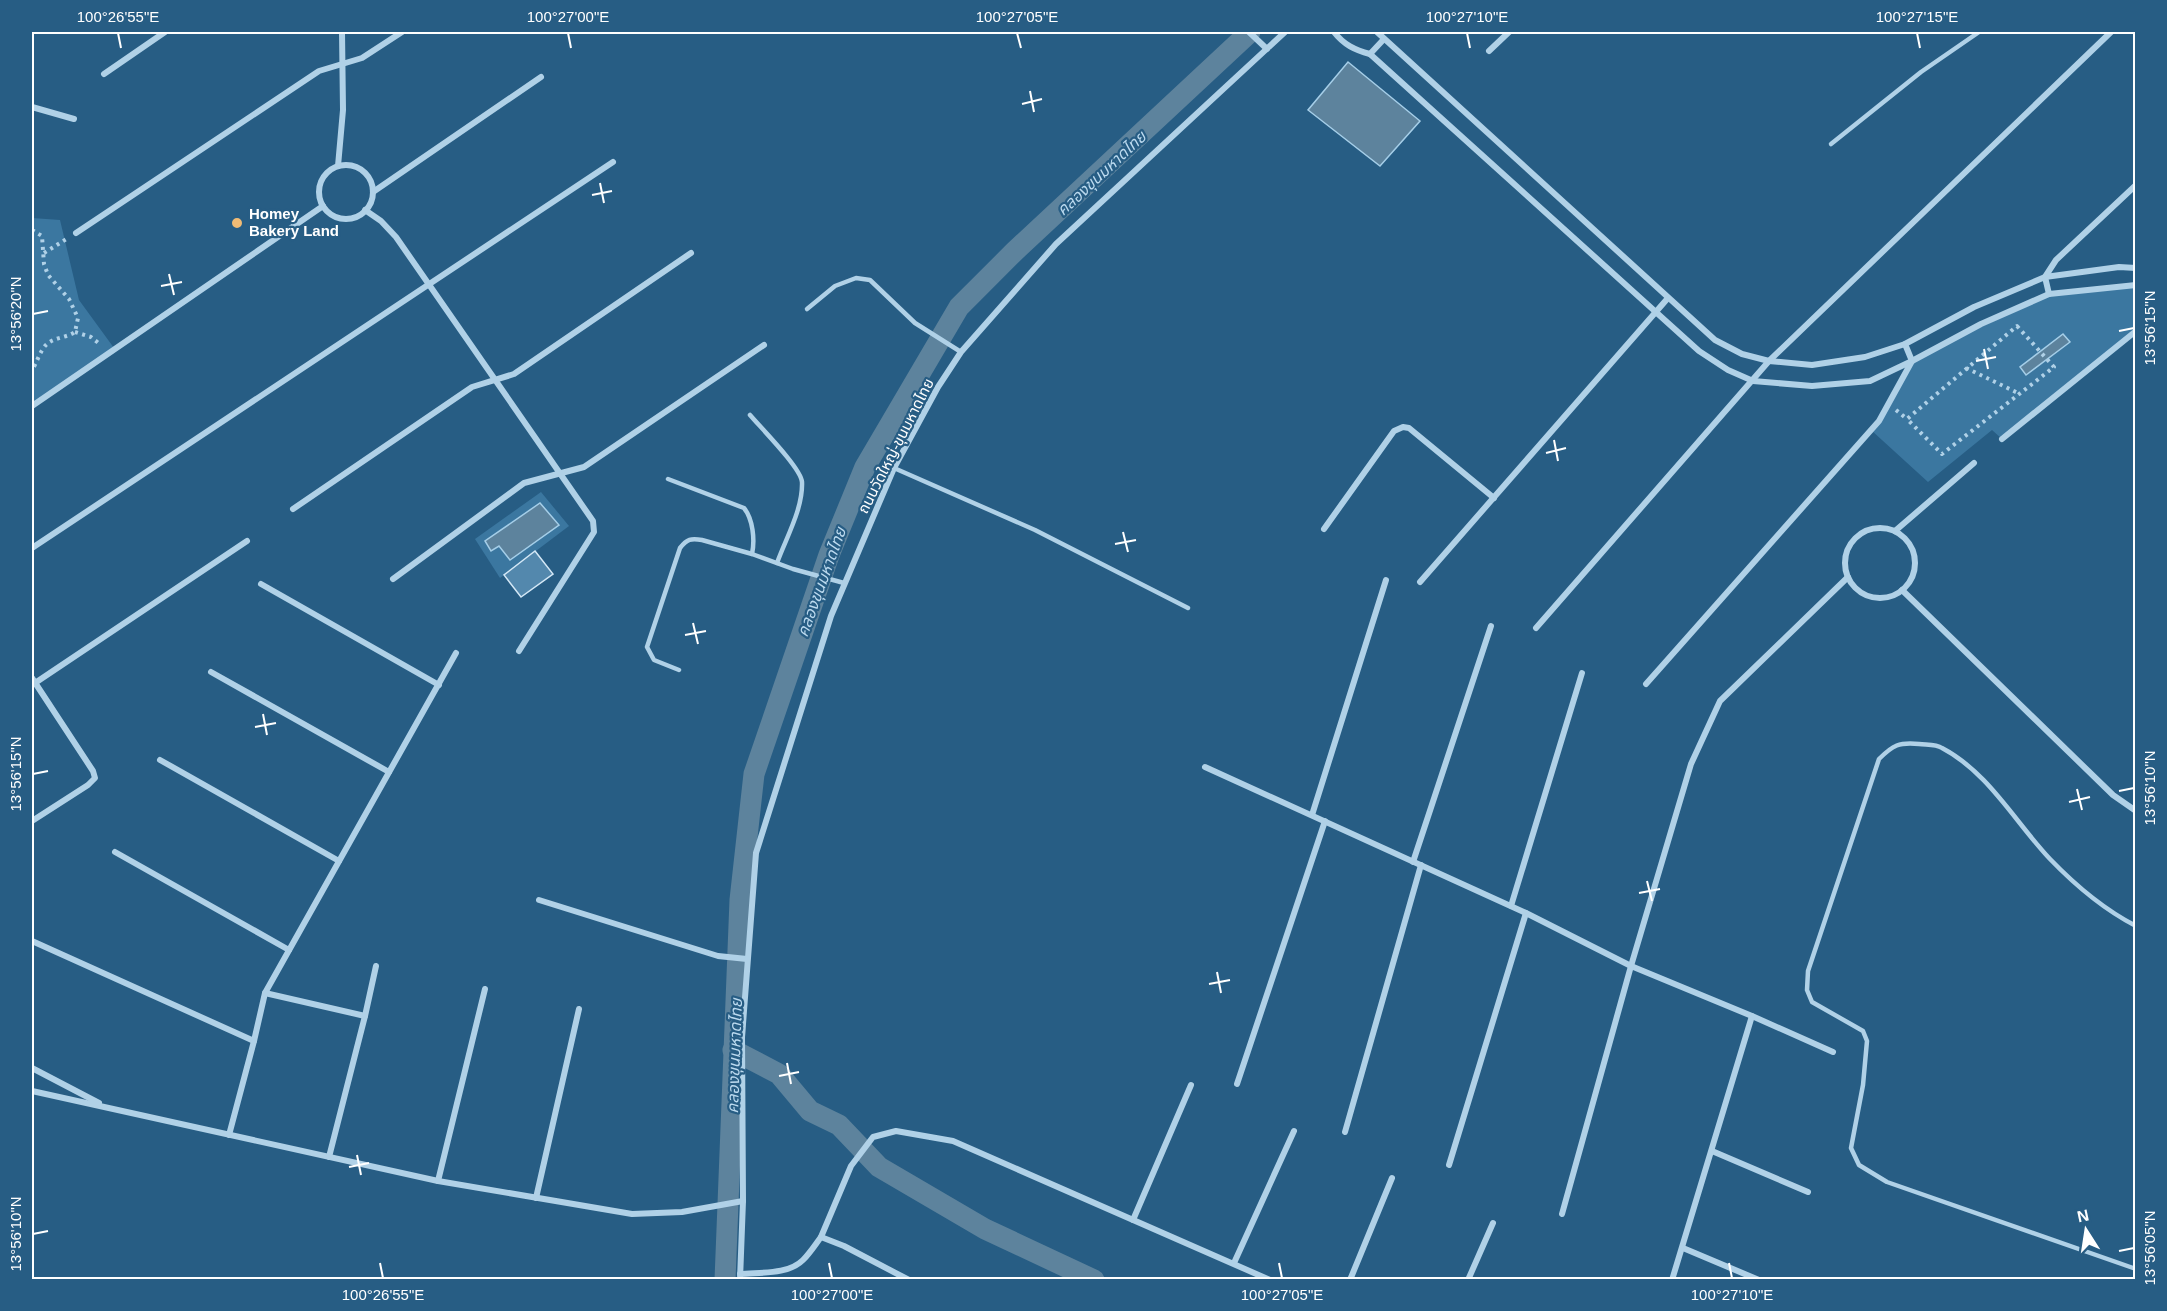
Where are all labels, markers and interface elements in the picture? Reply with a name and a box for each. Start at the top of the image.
text: 100°26'55"E [77,8,159,25]
text: 100°27'00"E [527,8,609,25]
text: 100°27'05"E [976,8,1058,25]
text: 100°27'10"E [1426,8,1508,25]
text: 100°27'15"E [1876,8,1958,25]
water label: คลองขุนมหาดไทย [1053,127,1152,220]
place label: Homey Bakery Land [249,205,339,239]
marker: Homey Bakery Land [230,216,244,230]
text: 13°56'20"N [7,276,24,352]
text: 13°56'15"N [2141,290,2158,366]
street label: ถนนวัดใหญ่-ขุนมหาดไทย [854,375,938,517]
water label: คลองขุนมหาดไทย [794,524,852,640]
text: 13°56'15"N [7,736,24,812]
text: 13°56'10"N [2141,750,2158,826]
water label: คลองขุนมหาดไทย [724,997,747,1114]
text: 13°56'10"N [7,1196,24,1272]
north arrow [2056,1200,2116,1260]
text: N [2076,1206,2090,1225]
text: 13°56'05"N [2141,1210,2158,1286]
text: 100°26'55"E [342,1286,424,1303]
text: 100°27'00"E [791,1286,873,1303]
text: 100°27'05"E [1241,1286,1323,1303]
text: 100°27'10"E [1691,1286,1773,1303]

